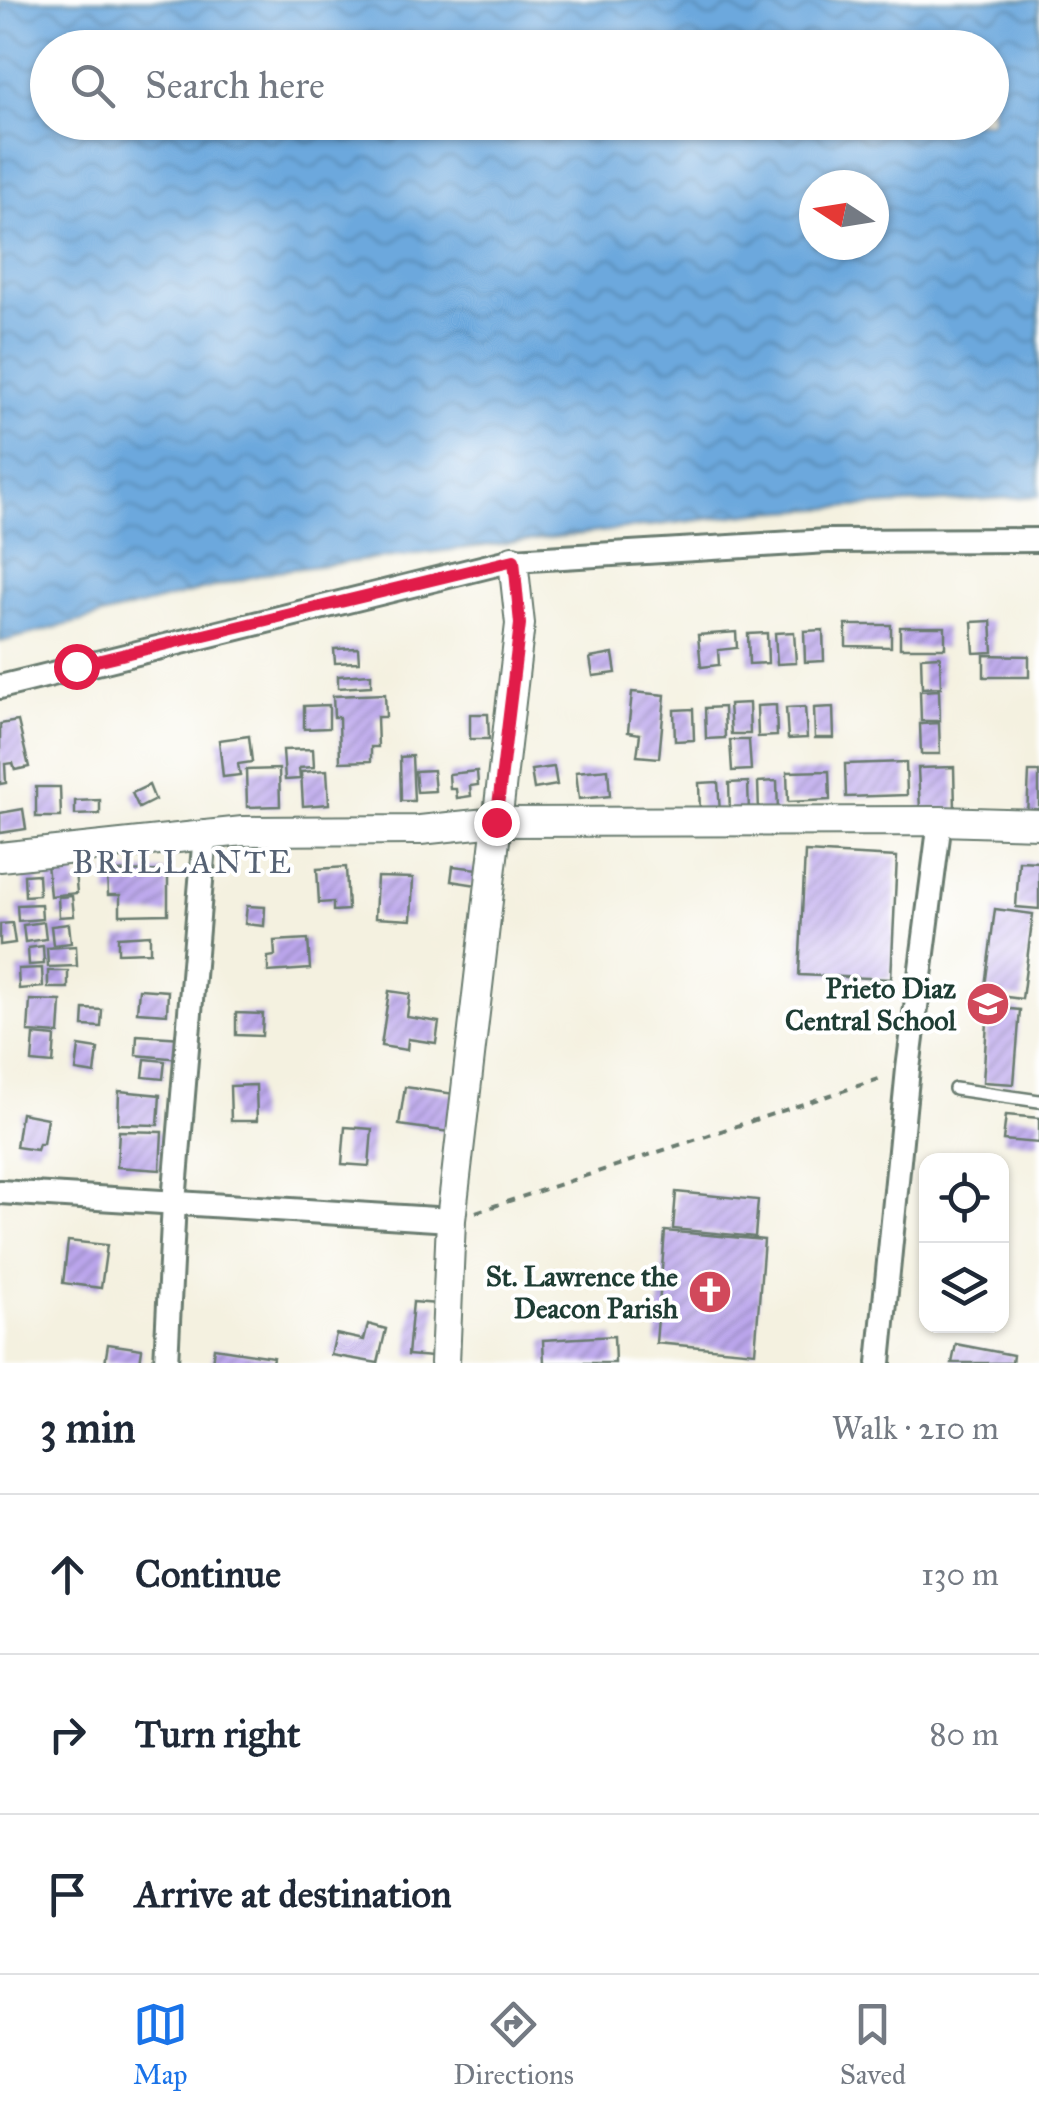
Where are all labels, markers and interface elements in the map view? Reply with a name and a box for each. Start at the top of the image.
search box [30,30,1009,140]
icon: search [65,58,120,113]
text: Search here [145,62,325,108]
north arrow [799,170,889,260]
route start [54,644,100,690]
route end [474,800,520,846]
district label: BRILLANTE [72,843,294,882]
place label: Prieto Diaz Central School [785,971,956,1038]
school or university icon: Prieto Diaz Central School [965,981,1011,1027]
map controls [919,1153,1009,1333]
button: locate [919,1153,1009,1243]
button: layers [919,1243,1009,1333]
place label: St. Lawrence the Deacon Parish [486,1259,678,1326]
church icon: St. Lawrence the Deacon Parish [687,1269,733,1315]
text: 3 min [40,1402,135,1454]
text: Walk · 210 m [832,1409,999,1448]
icon: ahead [40,1547,95,1602]
text: Continue [135,1551,281,1597]
text: 130 m [921,1555,999,1594]
icon: right [40,1707,95,1762]
text: Turn right [135,1711,301,1757]
text: 80 m [930,1715,999,1754]
icon: arrive [40,1867,95,1922]
text: Arrive at destination [135,1871,452,1917]
tab: Map [133,1997,188,2092]
tab: Directions [453,1997,574,2092]
tab: Saved [840,1997,906,2092]

